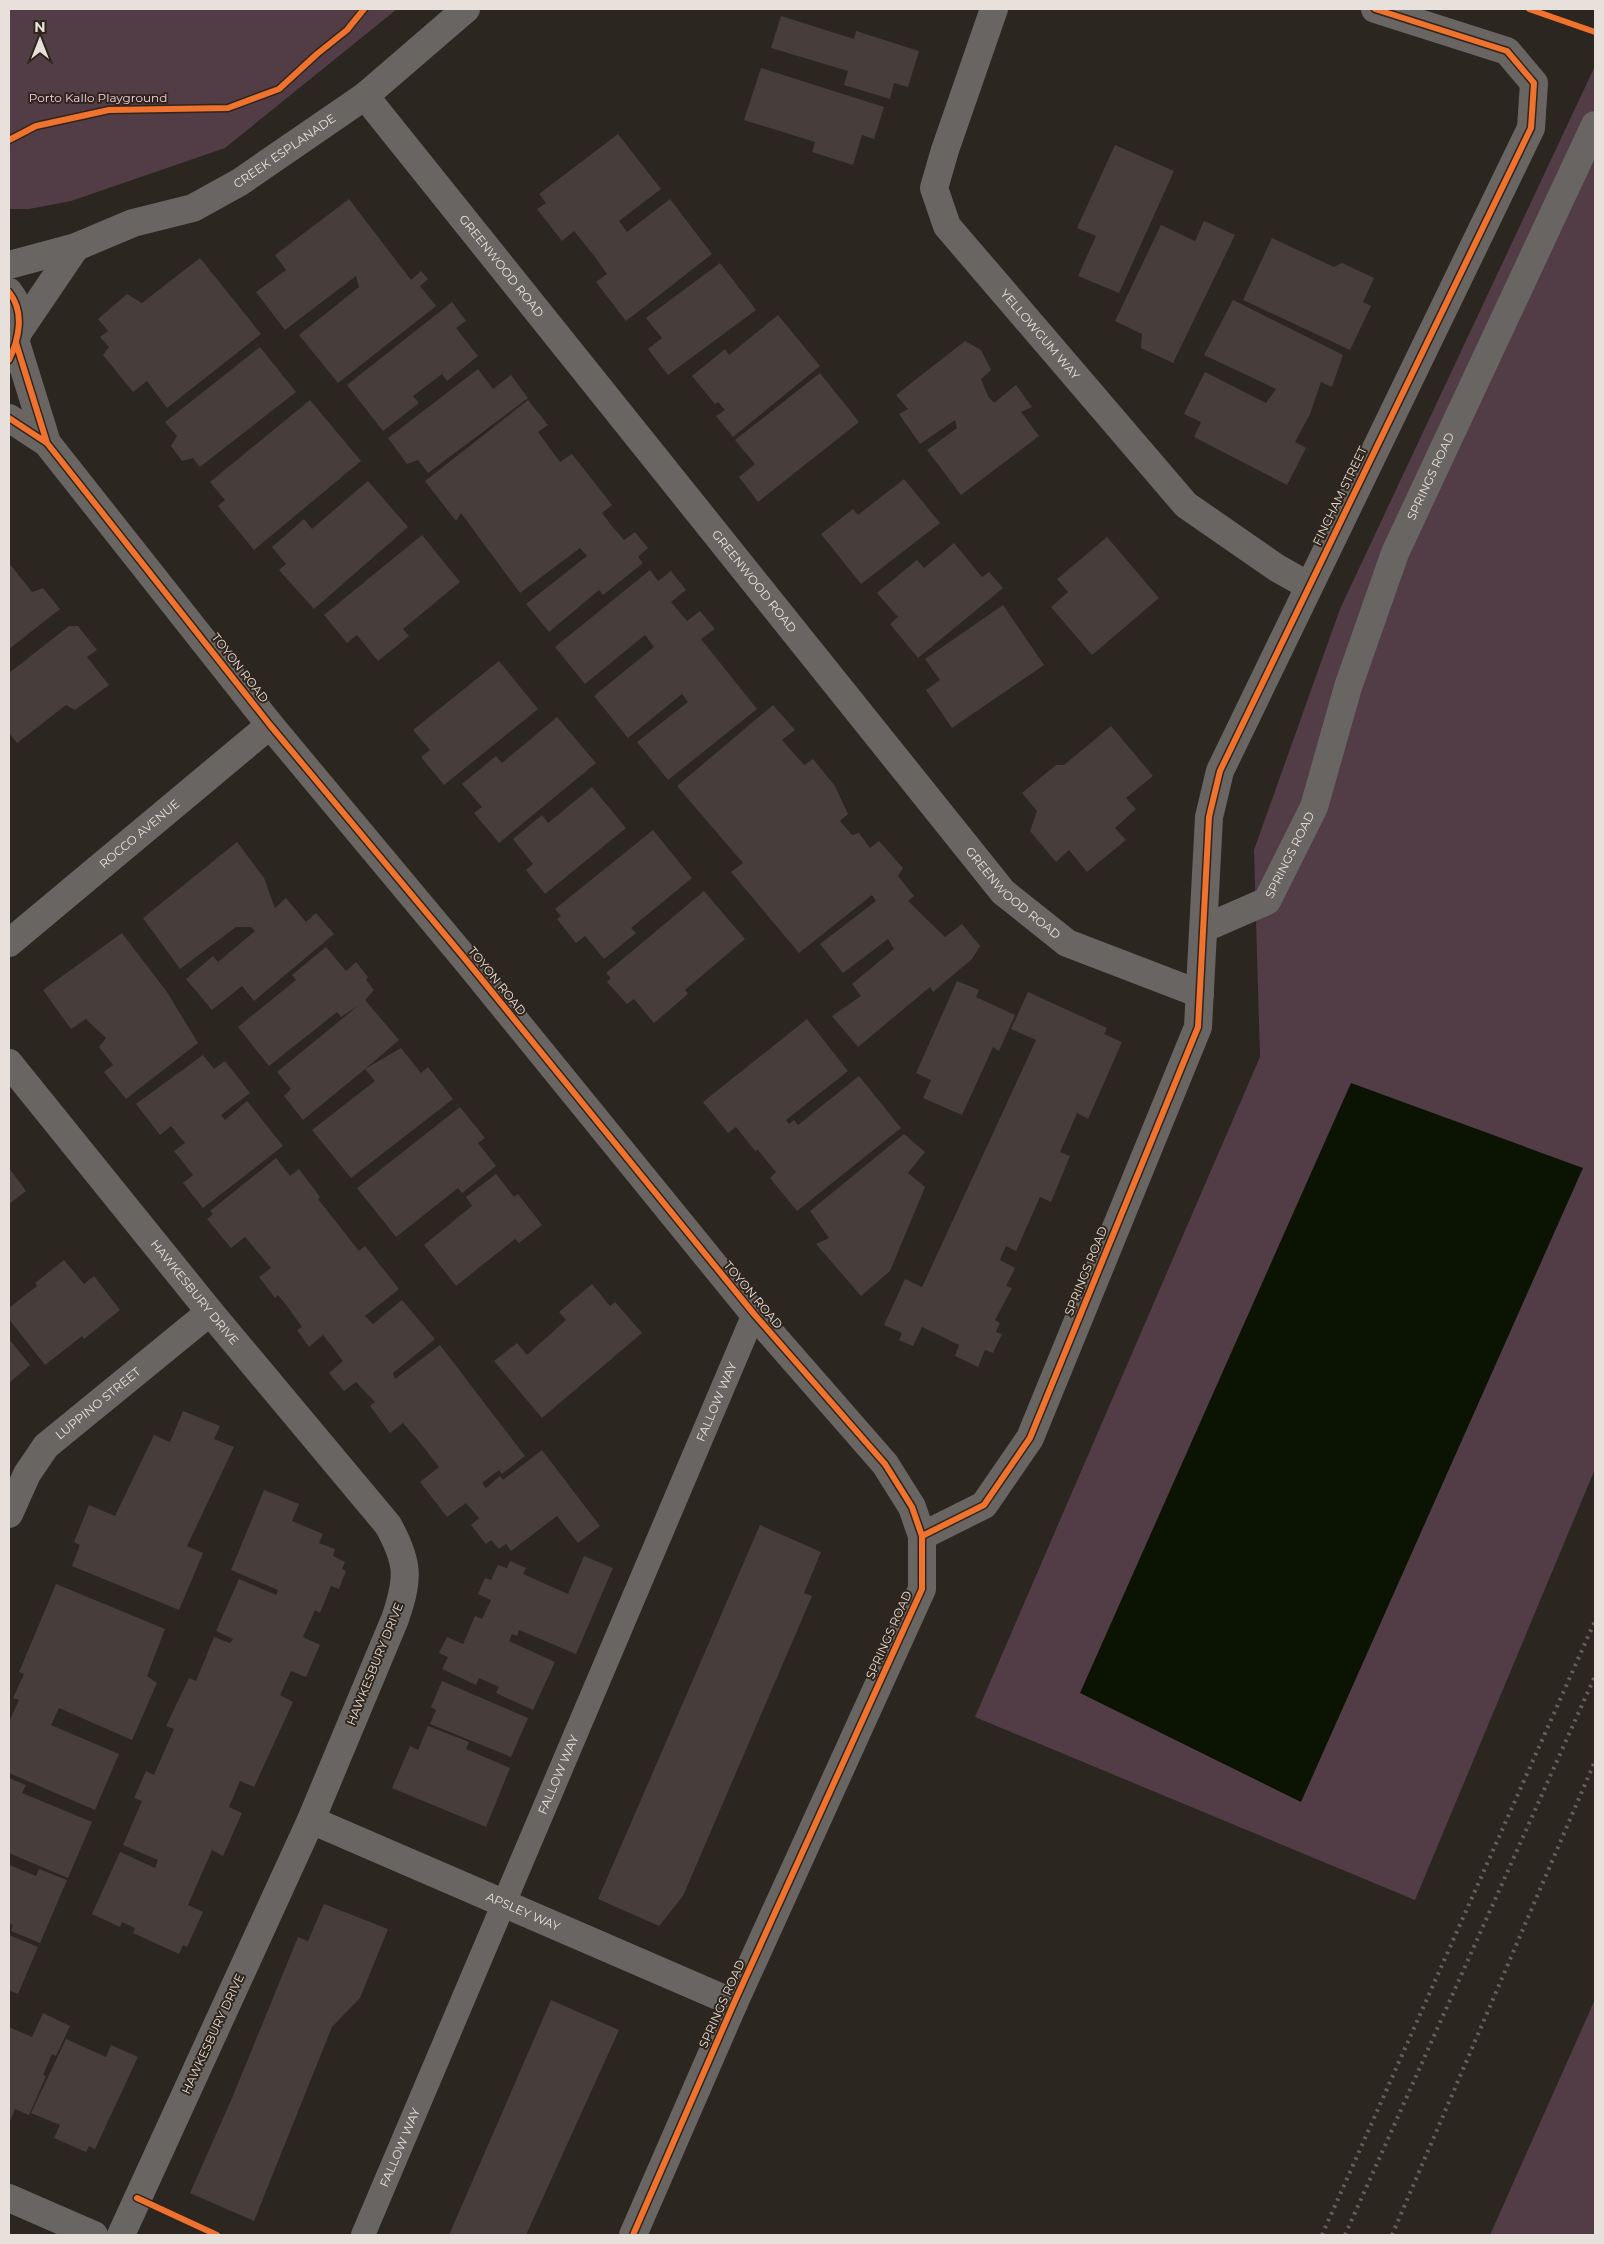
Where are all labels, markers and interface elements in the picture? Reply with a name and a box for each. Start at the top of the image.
north arrow [15,15,65,65]
text: N [34,18,46,36]
park label: Porto Kallo Playground [29,90,167,105]
street label: CREEK ESPLANADE [231,110,338,191]
street label: GREENWOOD ROAD [456,212,547,320]
street label: YELLOWGUM WAY [998,286,1084,383]
street label: SPRINGS ROAD [1403,430,1457,522]
street label: FINCHAM STREET [1309,444,1370,548]
street label: GREENWOOD ROAD [709,527,800,635]
street label: TOYON ROAD [209,630,272,705]
street label: ROCCO AVENUE [96,796,182,871]
street label: SPRINGS ROAD [1262,809,1318,901]
street label: GREENWOOD ROAD [963,844,1064,942]
street label: TOYON ROAD [465,943,530,1018]
street label: SPRINGS ROAD [1061,1224,1110,1318]
street label: HAWKESBURY DRIVE [148,1236,242,1348]
street label: TOYON ROAD [721,1258,786,1332]
street label: FALLOW WAY [693,1359,740,1444]
street label: LUPPINO STREET [52,1364,144,1442]
street label: SPRINGS ROAD [862,1588,915,1681]
street label: HAWKESBURY DRIVE [343,1600,406,1727]
street label: FALLOW WAY [534,1732,582,1816]
street label: APSLEY WAY [484,1889,563,1934]
street label: SPRINGS ROAD [695,1957,748,2050]
street label: HAWKESBURY DRIVE [178,1971,247,2096]
street label: FALLOW WAY [376,2105,423,2189]

